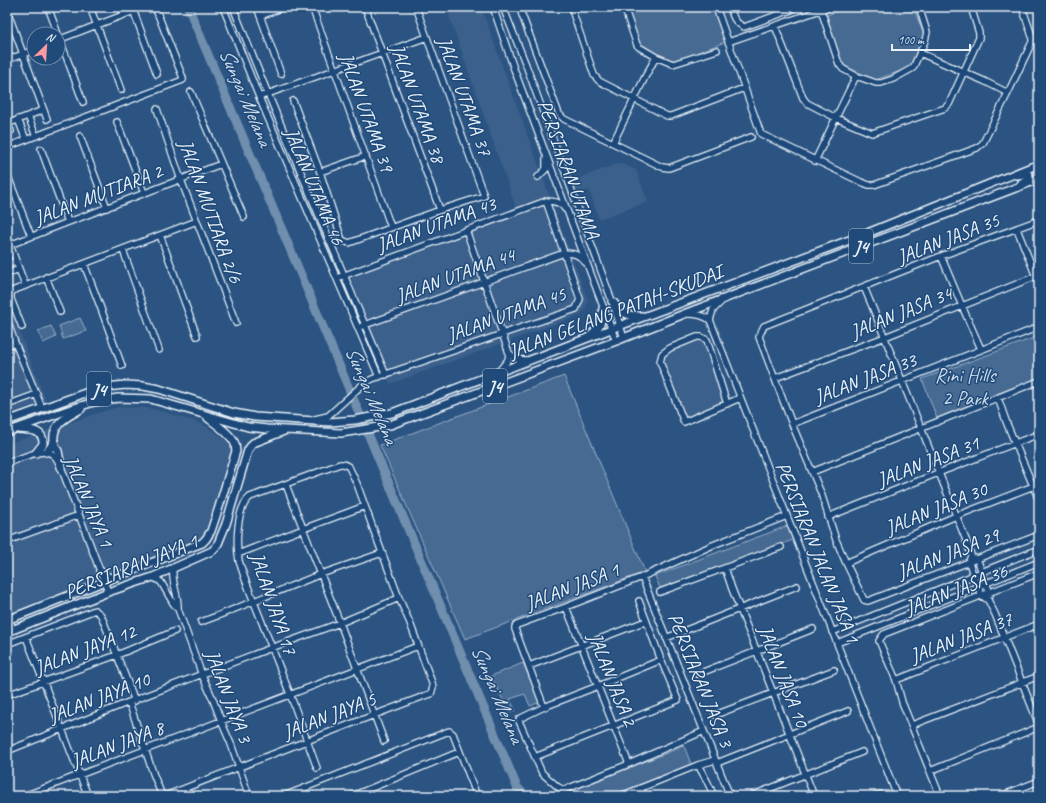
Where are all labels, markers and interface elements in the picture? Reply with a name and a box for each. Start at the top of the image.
north arrow [26,26,66,66]
scale bar [892,26,970,52]
text: N [44,29,58,46]
street label: JALAN UTAMA 37 [431,32,498,160]
text: 100 m [898,32,925,48]
street label: JALAN UTAMA 38 [384,39,451,168]
water label: Sungai Melana [214,44,279,152]
street label: JALAN UTAMA 39 [333,48,400,177]
street label: PERSIARAN UTAMA [532,96,606,243]
street label: JALAN UTAMA 46 [278,123,351,250]
street label: JALAN MUTIARA 2/6 [173,135,248,287]
street label: JALAN MUTIARA 2 [30,158,168,231]
street label: JALAN UTAMA 43 [372,191,501,258]
street label: JALAN JASA 35 [893,207,1004,270]
road number: J4 [849,229,873,263]
street label: JALAN UTAMA 44 [391,242,520,309]
street label: JALAN GELANG PATAH-SKUDAI [504,258,730,364]
street label: JALAN JASA 34 [846,280,958,345]
street label: JALAN UTAMA 45 [442,281,570,348]
water label: Sungai Melana [340,342,405,450]
street label: JALAN JASA 33 [810,347,922,410]
park label: Rini Hills 2 Park [935,363,998,411]
road number: J4 [483,369,507,403]
road number: J4 [87,372,111,406]
street label: JALAN JASA 31 [873,430,984,493]
street label: JALAN JAYA 1 [58,450,120,552]
street label: PERSIARAN JALAN JASA 1 [770,458,866,647]
street label: JALAN JASA 30 [881,476,993,541]
street label: JALAN JASA 29 [893,522,1005,585]
street label: PERSIARAN JAYA 1 [61,528,202,605]
street label: JALAN JAYA 17 [244,548,303,659]
street label: JALAN JASA 1 [521,557,624,616]
street label: JALAN JASA 36 [901,558,1012,621]
street label: JALAN JASA 37 [906,606,1017,669]
street label: PERSIARAN JASA 3 [662,609,740,753]
street label: JALAN JAYA 12 [30,618,141,681]
street label: JALAN JASA 10 [752,621,815,733]
street label: JALAN JASA 2 [582,628,643,731]
water label: Sungai Melana [466,641,531,749]
street label: JALAN JAYA 3 [199,645,258,748]
street label: JALAN JAYA 10 [44,666,155,729]
street label: JALAN JAYA 5 [278,686,380,745]
street label: JALAN JAYA 8 [66,715,169,774]

